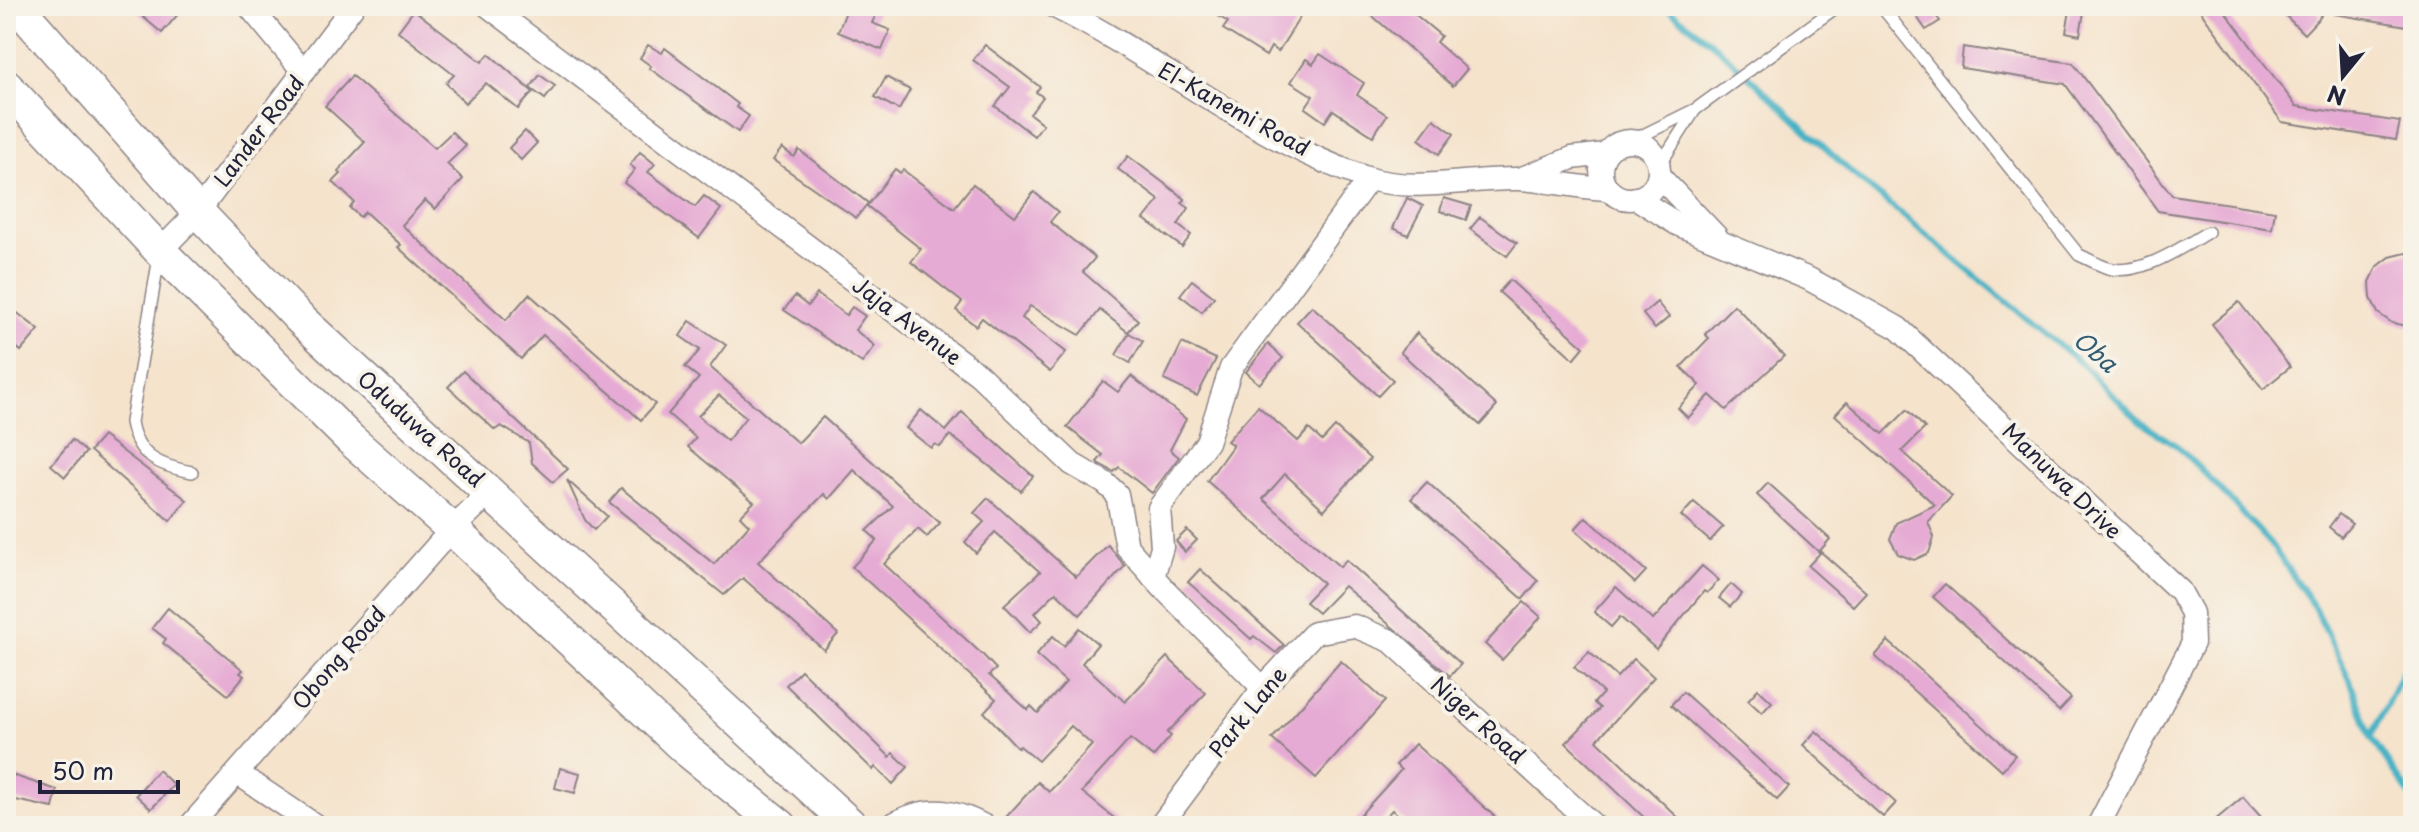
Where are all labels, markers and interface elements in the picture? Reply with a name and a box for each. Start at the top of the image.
north arrow [2303,36,2383,116]
street label: El-Kanemi Road [1153,52,1317,163]
street label: Lander Road [205,67,311,193]
text: N [2323,78,2350,115]
street label: Jaja Avenue [846,268,969,372]
water label: Oba [2066,321,2127,380]
street label: Oduduwa Road [351,362,493,494]
street label: Manuwa Drive [1996,414,2130,546]
street label: Obong Road [283,598,392,716]
street label: Park Lane [1200,658,1294,764]
street label: Niger Road [1424,667,1534,770]
scale bar [40,744,178,794]
text: 50 m [52,752,114,788]

